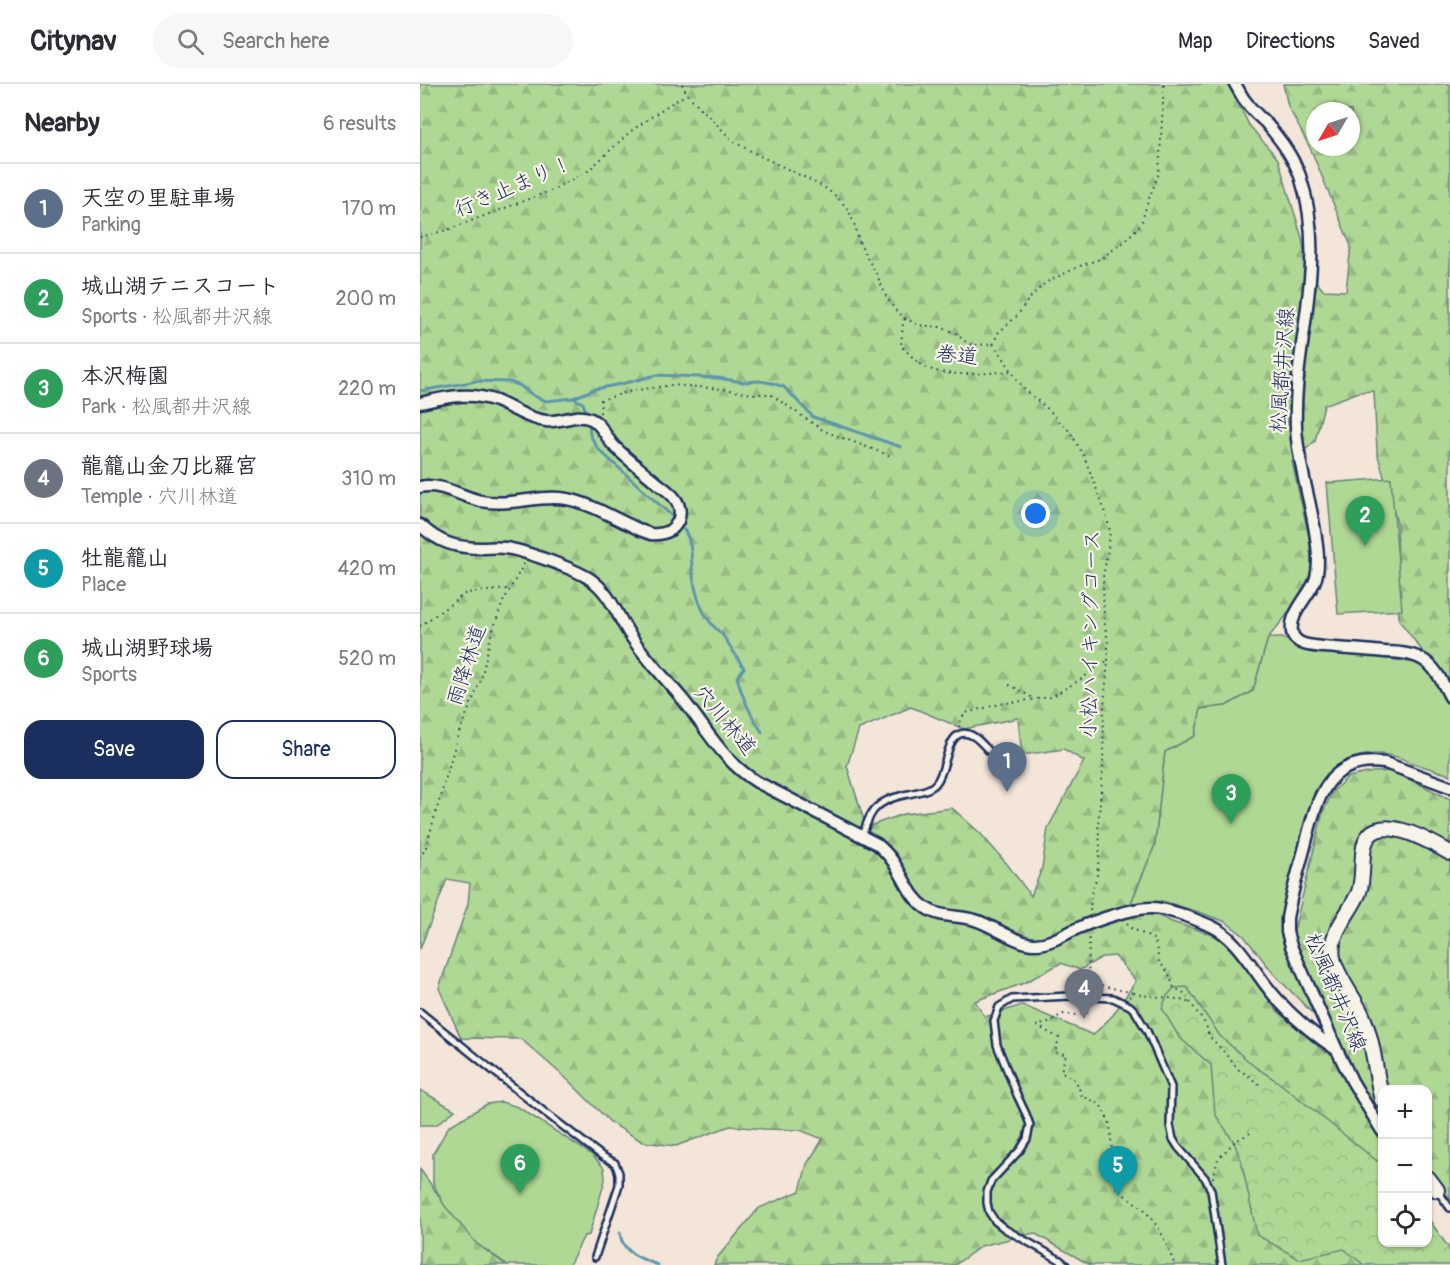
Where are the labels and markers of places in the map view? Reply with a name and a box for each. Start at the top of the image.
pin: 2 [1346,496,1384,546]
pin: 1 [988,742,1026,792]
pin: 3 [1212,774,1250,824]
pin: 4 [1064,970,1104,1019]
pin: 6 [500,1144,540,1194]
pin: 5 [1098,1146,1138,1196]

